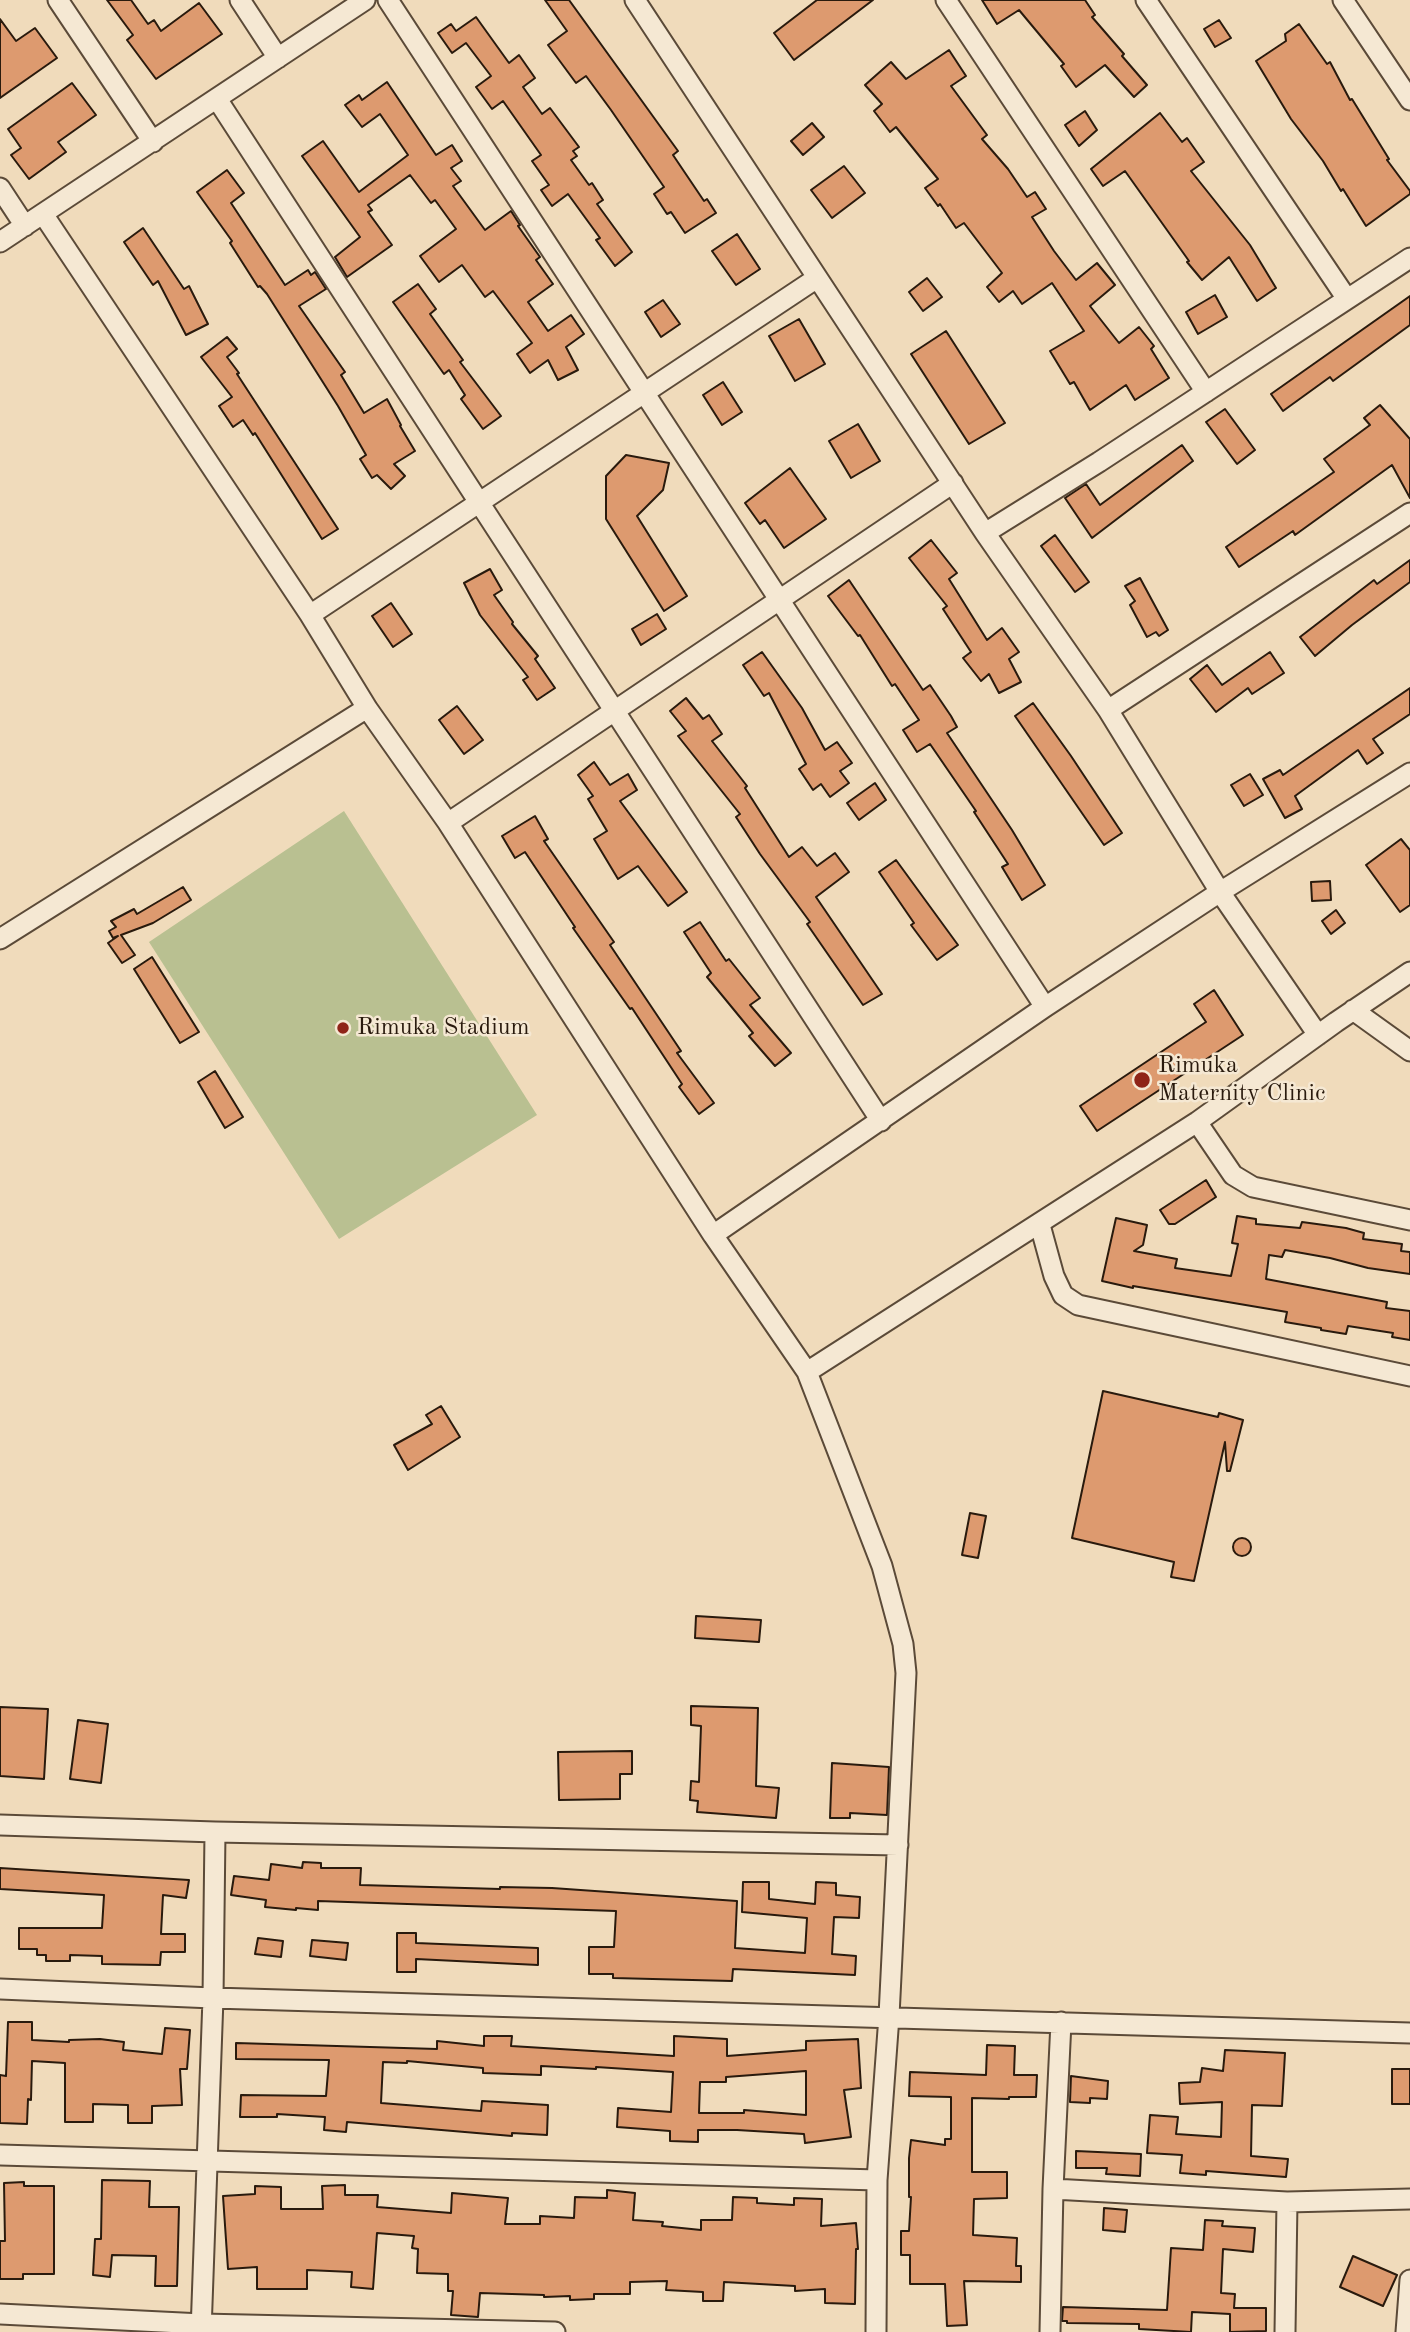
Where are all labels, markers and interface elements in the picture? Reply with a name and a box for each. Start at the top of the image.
place label: Rimuka Stadium [357,1014,530,1042]
marker: Rimuka Stadium [335,1020,351,1036]
place label: Rimuka Maternity Clinic [1158,1052,1325,1108]
marker: Rimuka Maternity Clinic [1132,1070,1152,1090]

